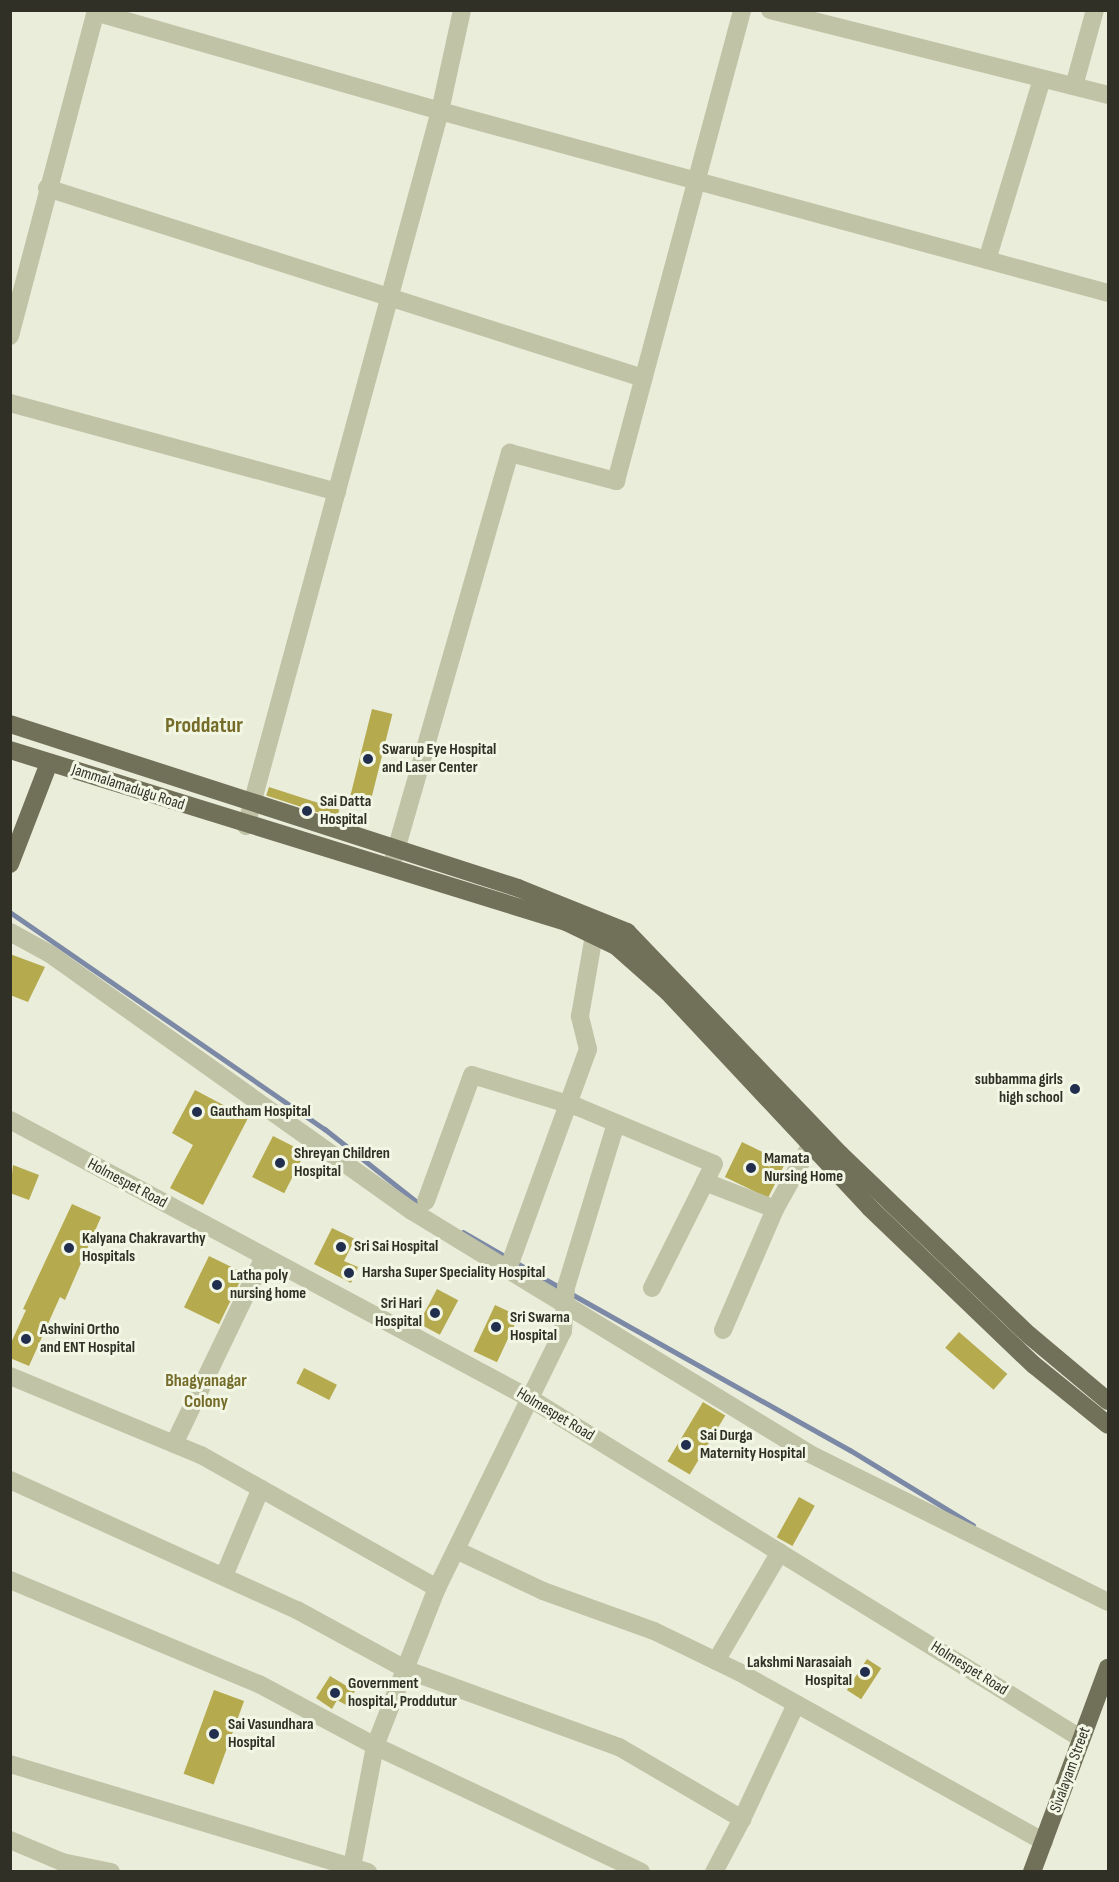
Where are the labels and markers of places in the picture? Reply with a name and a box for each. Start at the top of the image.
place label: Swarup Eye Hospital and Laser Center [382,740,496,778]
marker: Swarup Eye Hospital and Laser Center [359,750,377,768]
place label: Sai Datta Hospital [320,792,371,830]
marker: Sai Datta Hospital [298,802,316,820]
place label: subbamma girls high school [975,1070,1063,1108]
marker: subbamma girls high school [1068,1082,1082,1096]
place label: Gautham Hospital [210,1102,311,1122]
marker: Gautham Hospital [188,1103,206,1121]
place label: Shreyan Children Hospital [294,1144,390,1182]
place label: Mamata Nursing Home [764,1149,843,1187]
marker: Shreyan Children Hospital [271,1154,289,1172]
marker: Mamata Nursing Home [742,1159,760,1177]
place label: Kalyana Chakravarthy Hospitals [82,1229,206,1267]
place label: Sri Sai Hospital [354,1237,438,1257]
marker: Sri Sai Hospital [332,1238,350,1256]
marker: Kalyana Chakravarthy Hospitals [60,1239,78,1257]
place label: Harsha Super Speciality Hospital [362,1263,545,1283]
marker: Harsha Super Speciality Hospital [340,1264,358,1282]
place label: Latha poly nursing home [230,1266,306,1304]
marker: Latha poly nursing home [208,1276,226,1294]
place label: Sri Hari Hospital [375,1294,422,1332]
marker: Sri Hari Hospital [426,1304,444,1322]
place label: Sri Swarna Hospital [510,1308,570,1346]
marker: Sri Swarna Hospital [487,1318,505,1336]
place label: Ashwini Ortho and ENT Hospital [40,1320,135,1358]
marker: Ashwini Ortho and ENT Hospital [17,1330,35,1348]
place label: Sai Durga Maternity Hospital [700,1426,805,1464]
marker: Sai Durga Maternity Hospital [677,1436,695,1454]
place label: Lakshmi Narasaiah Hospital [747,1653,852,1691]
marker: Lakshmi Narasaiah Hospital [856,1663,874,1681]
place label: Government hospital, Proddutur [348,1674,457,1712]
marker: Government hospital, Proddutur [326,1684,344,1702]
place label: Sai Vasundhara Hospital [228,1715,313,1753]
marker: Sai Vasundhara Hospital [205,1725,223,1743]

